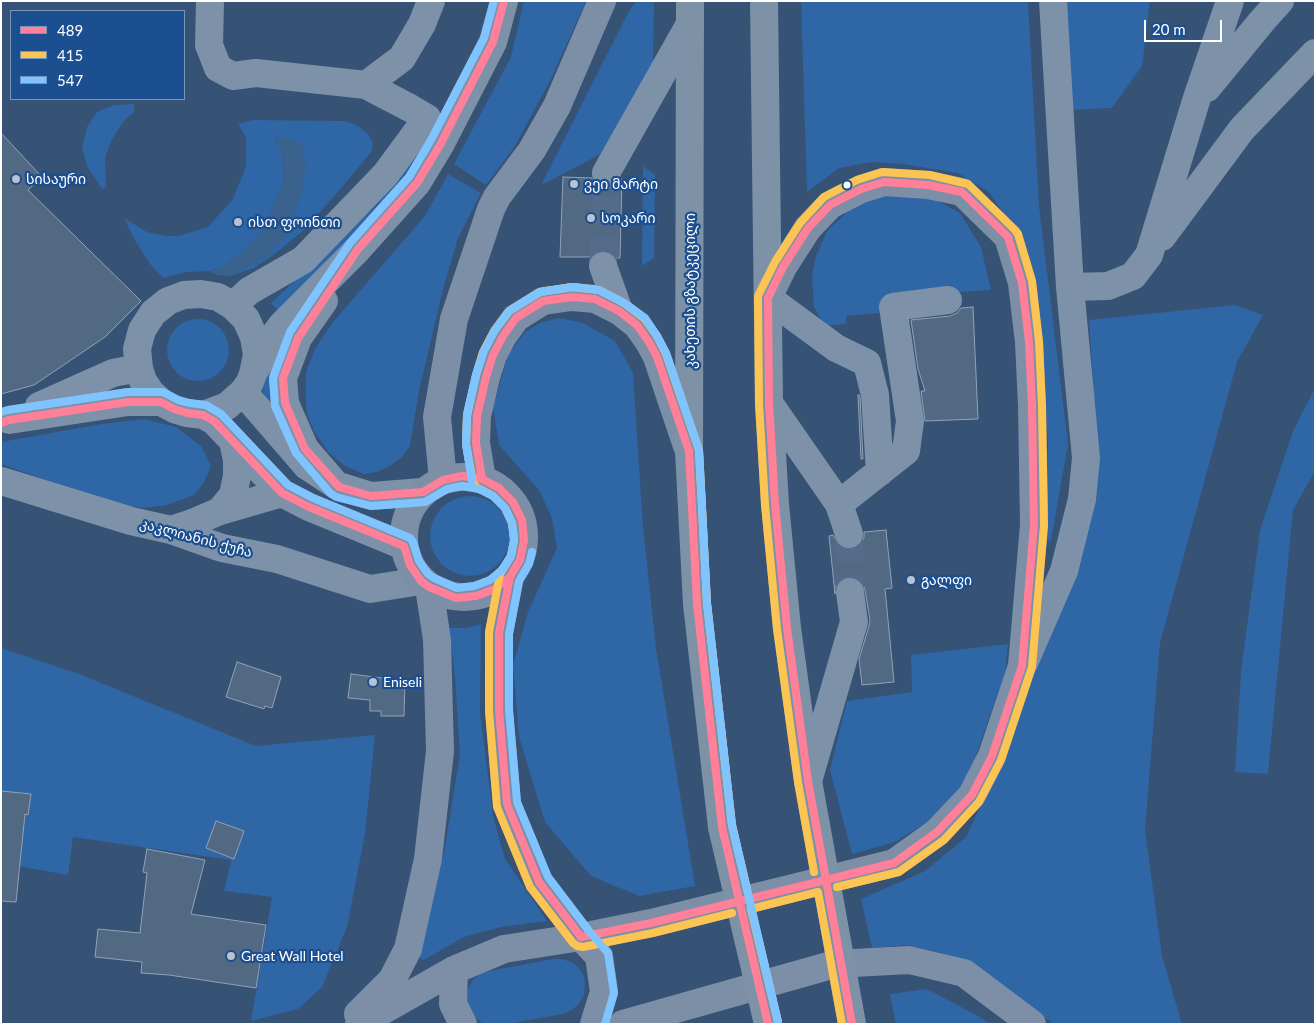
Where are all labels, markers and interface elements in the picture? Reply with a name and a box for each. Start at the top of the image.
legend [10,10,185,100]
scale bar [1146,10,1224,42]
text: 20 m [1152,20,1186,38]
text: 489 [57,21,83,39]
text: 415 [57,46,83,64]
text: 547 [57,71,83,89]
place label: სისაური [26,171,86,187]
marker: სისაური [10,173,22,185]
place label: ვეი მარტი [584,176,658,192]
marker: ვეი მარტი [568,178,580,190]
unlabelled marker [842,180,852,190]
place label: სოკარი [601,210,656,226]
marker: სოკარი [585,212,597,224]
street label: კახეთის გზატკეცილი [682,213,698,369]
place label: ისთ ფოინთი [248,214,341,230]
marker: ისთ ფოინთი [232,216,244,228]
street label: კაკლიანის ქუჩა [138,515,254,561]
place label: გალფი [921,572,972,588]
marker: გალფი [905,574,917,586]
place label: Eniseli [383,674,422,690]
marker: Eniseli [367,676,379,688]
place label: Great Wall Hotel [241,948,344,964]
marker: Great Wall Hotel [225,950,237,962]

